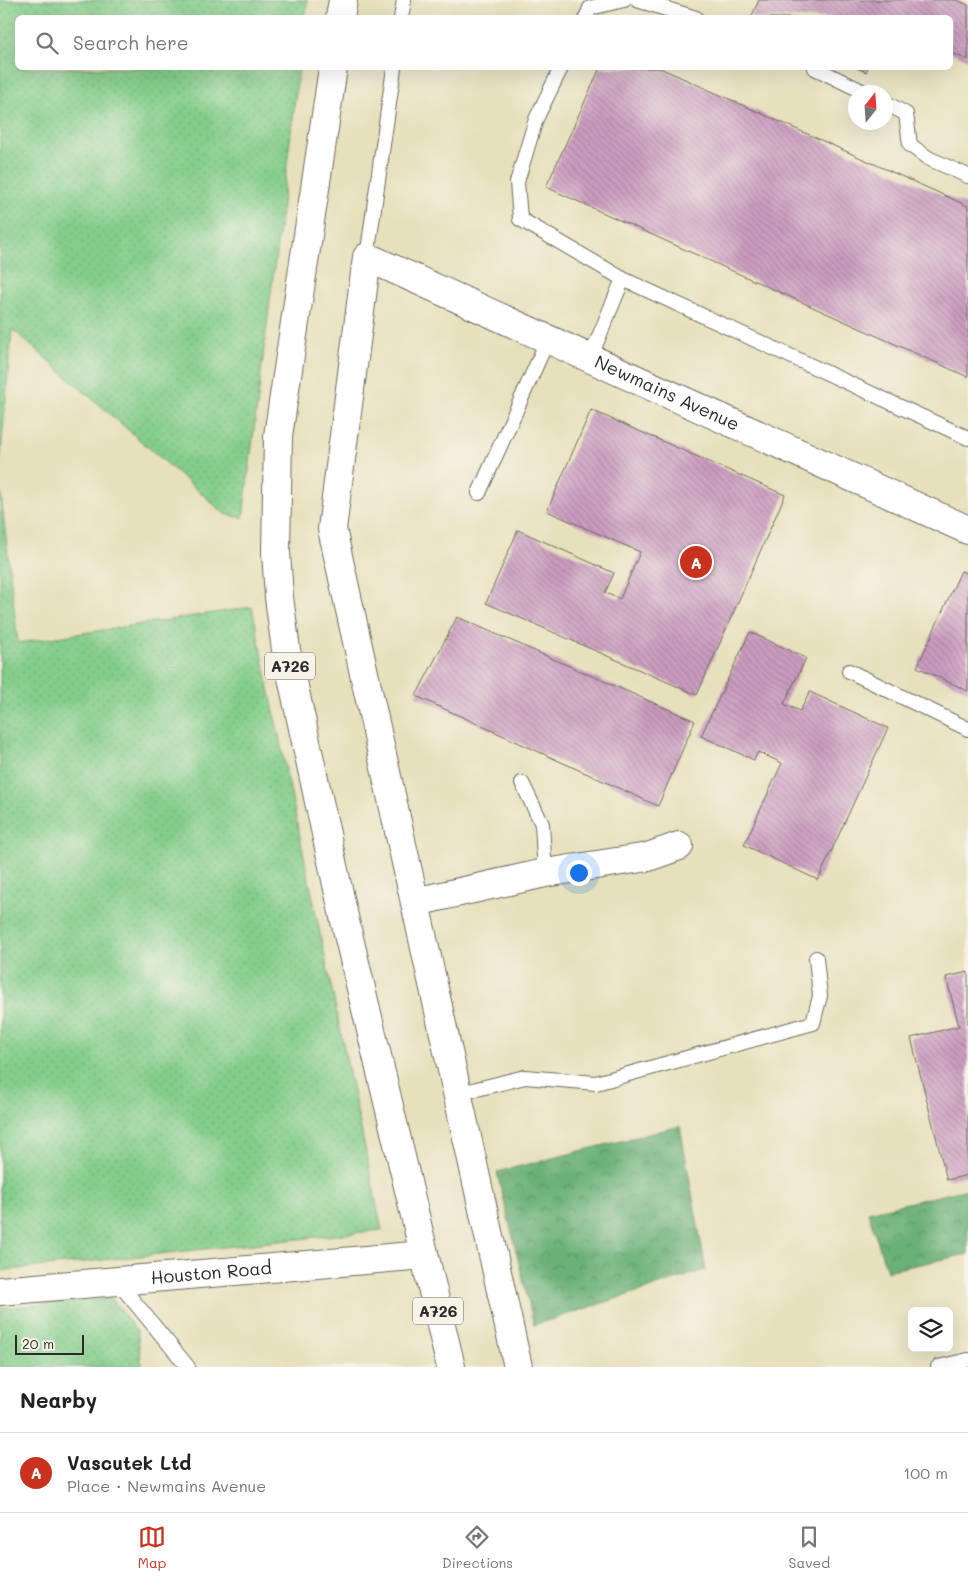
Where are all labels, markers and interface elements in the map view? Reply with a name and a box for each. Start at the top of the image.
search box [15,15,953,70]
icon: search [33,29,61,57]
text: Search here [73,30,189,55]
north arrow [848,85,893,130]
street label: Newmains Avenue [591,349,743,436]
pin: A [680,543,712,581]
road number: A726 [265,652,315,679]
your location [566,860,592,886]
street label: Houston Road [150,1255,273,1289]
road number: A726 [413,1298,463,1324]
map controls [908,1307,953,1352]
button: layers [908,1307,953,1352]
scale bar [15,1332,84,1355]
text: 20 m [22,1334,54,1353]
text: Nearby [20,1386,97,1413]
text: Vascutek Ltd [67,1450,191,1475]
text: A [30,1462,42,1483]
text: 100 m [903,1462,948,1483]
text: Place · Newmains Avenue [67,1475,266,1496]
tab: Map [138,1523,166,1572]
tab: Directions [442,1523,513,1572]
tab: Saved [789,1523,830,1572]

